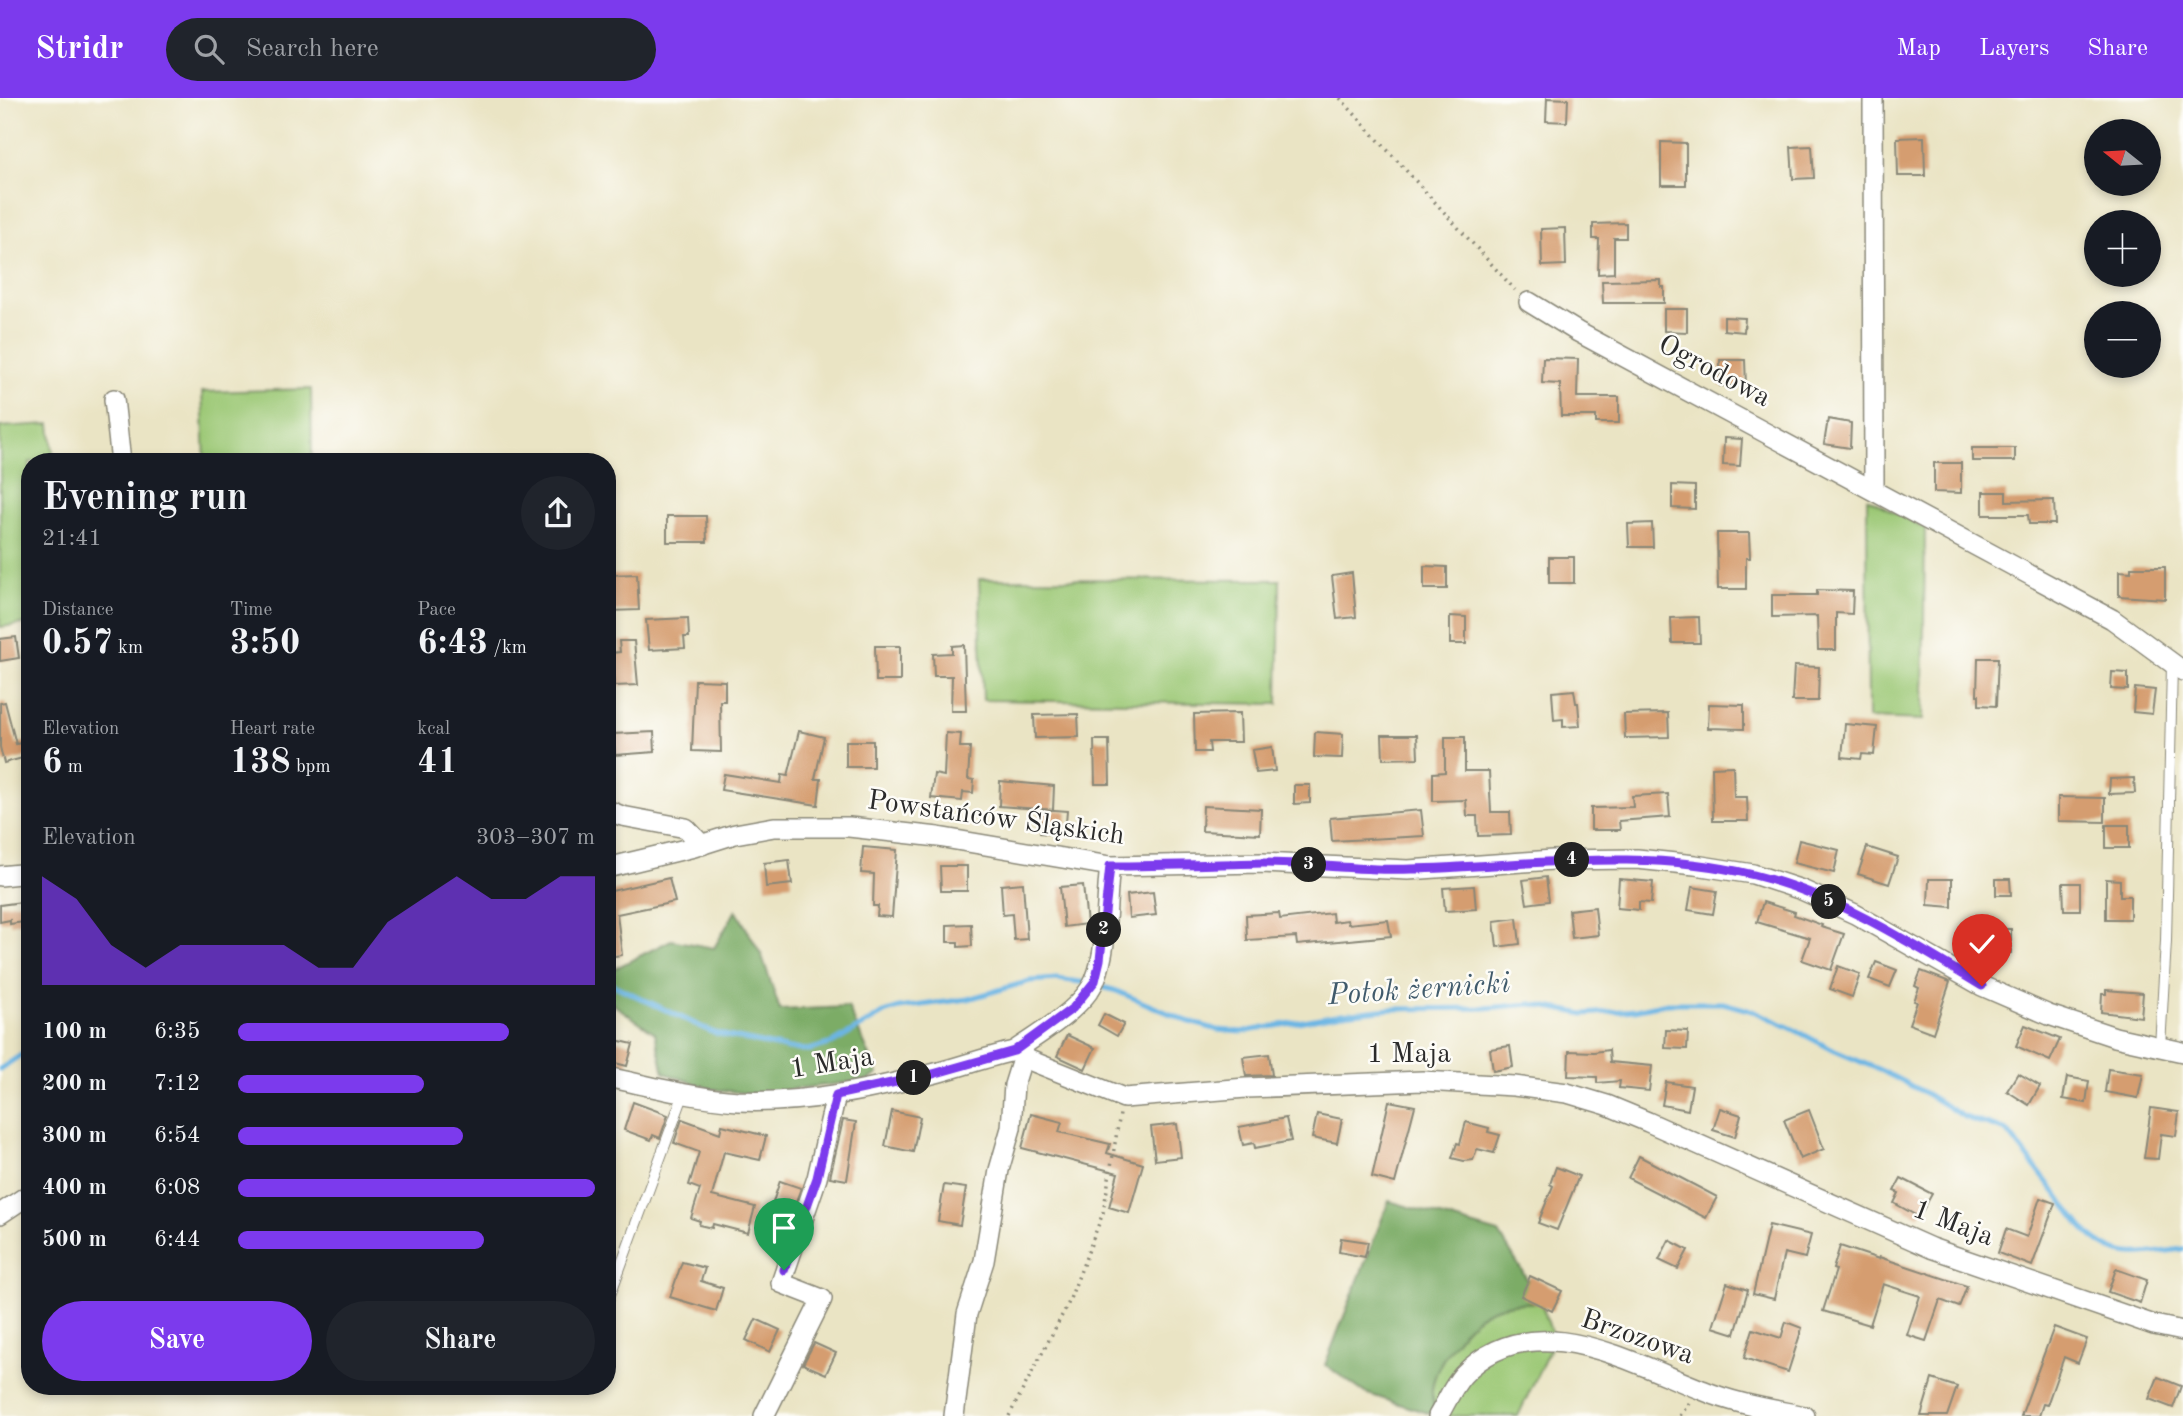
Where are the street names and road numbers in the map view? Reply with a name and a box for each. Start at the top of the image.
street label: Ogrodowa [1653,331,1775,413]
street label: Powstańców Śląskich [866,782,1127,851]
street label: 1 Maja [1367,1041,1451,1069]
street label: 1 Maja [788,1044,876,1084]
street label: 1 Maja [1909,1196,1997,1252]
street label: Brzozowa [1577,1306,1697,1370]

